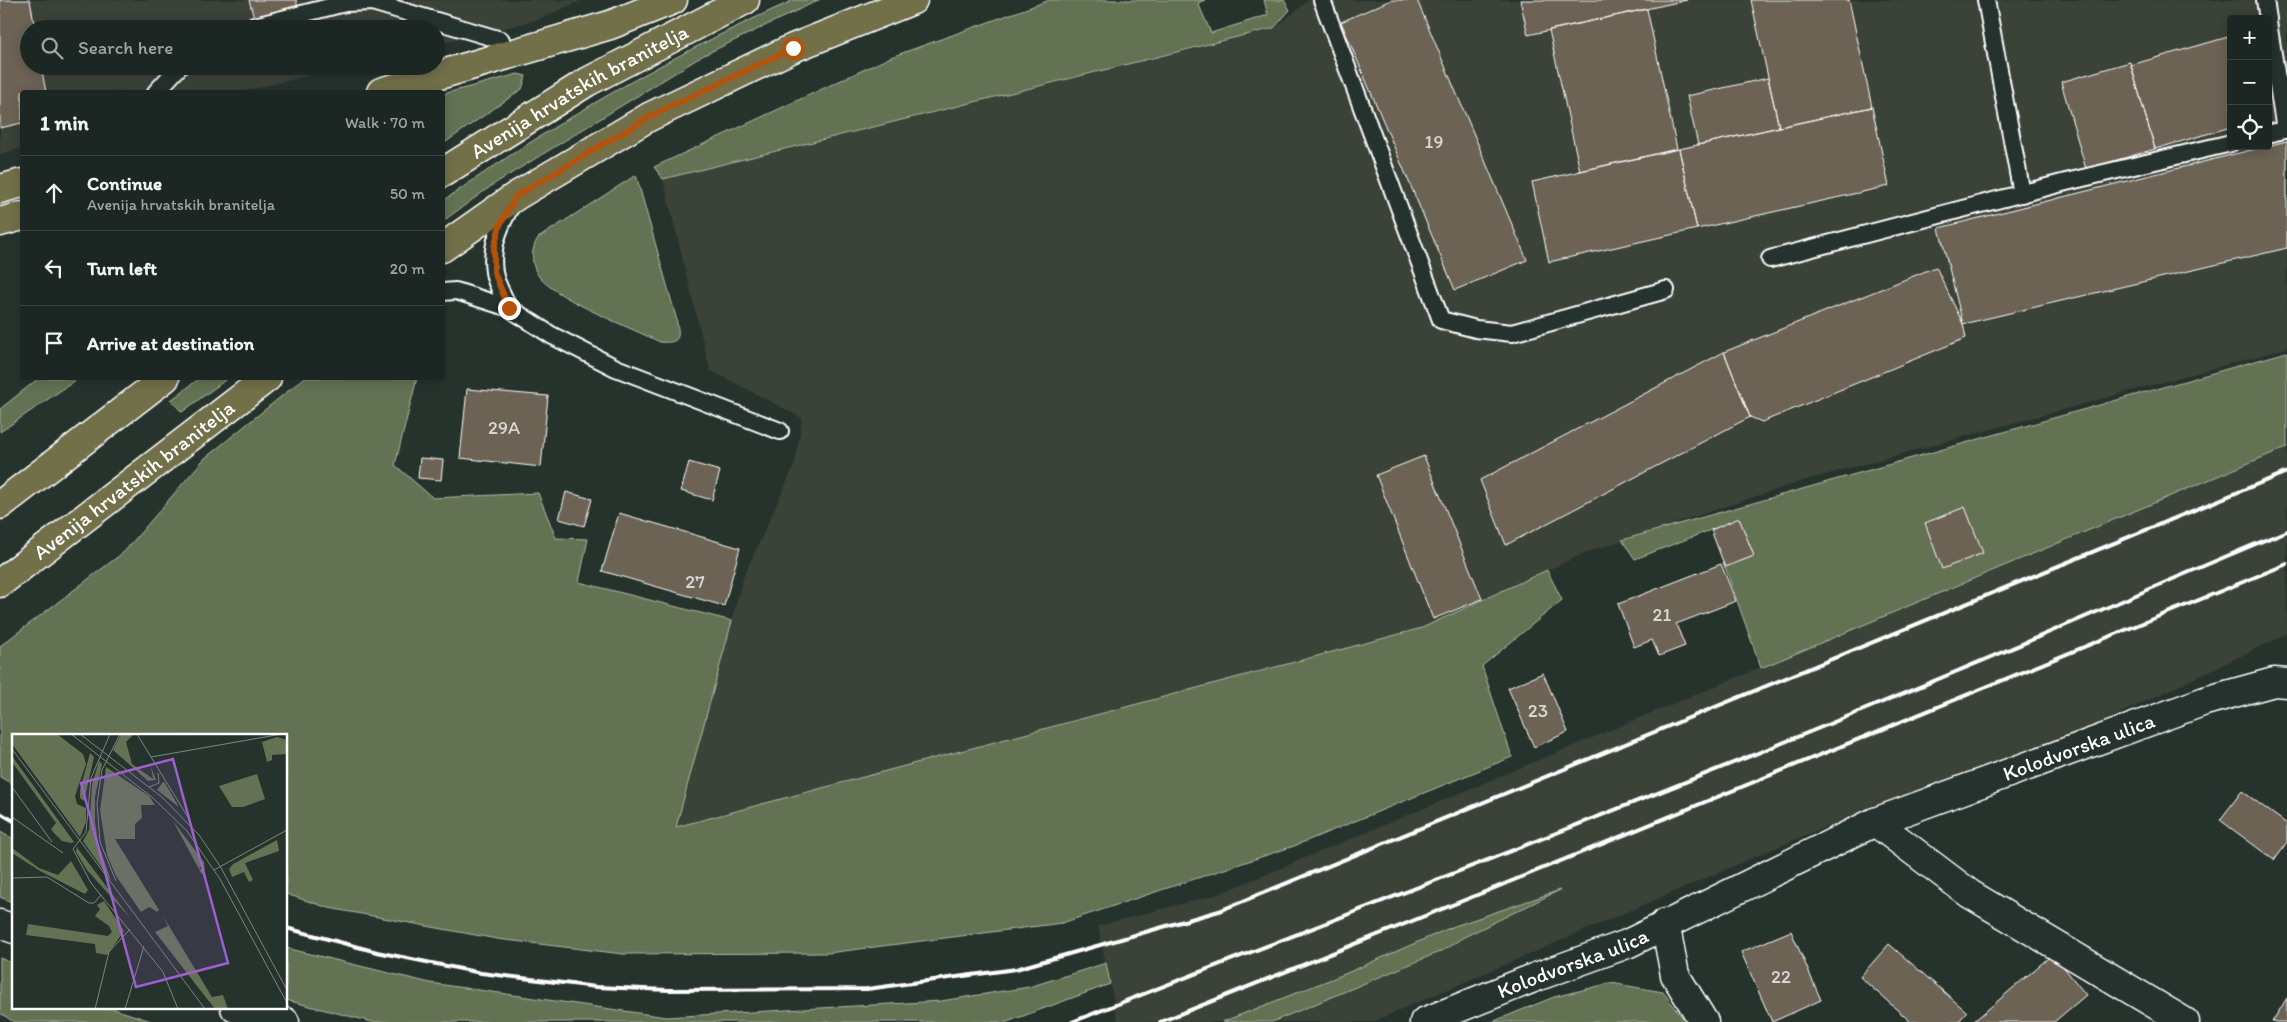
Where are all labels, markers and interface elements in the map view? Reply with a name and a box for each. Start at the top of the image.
map controls [2227,15,2272,150]
button: + [2227,15,2272,60]
street label: Avenija hrvatskih branitelja [466,19,692,164]
search box [20,20,445,75]
icon: search [38,34,66,62]
text: Search here [78,36,173,59]
route start [782,37,805,60]
button: − [2227,60,2272,105]
button: locate [2227,105,2272,150]
text: 1 min [40,110,89,135]
text: Walk · 70 m [345,113,425,132]
house number: 19 [1425,130,1443,153]
text: Continue [87,172,162,195]
icon: ahead [40,179,68,207]
text: 50 m [390,184,425,203]
text: Avenija hrvatskih branitelja [87,195,275,214]
icon: left [40,254,68,282]
text: Turn left [87,257,157,280]
text: 20 m [390,259,425,278]
route end [498,297,521,320]
icon: arrive [40,329,68,357]
text: Arrive at destination [87,332,254,355]
street label: Avenija hrvatskih branitelja [28,394,239,565]
house number: 29A [488,416,520,439]
house number: 27 [685,570,705,593]
house number: 21 [1653,603,1672,626]
house number: 23 [1528,699,1548,722]
street label: Kolodvorska ulica [1999,708,2158,786]
inset map [12,734,288,1010]
street label: Kolodvorska ulica [1493,922,1652,1003]
house number: 22 [1771,965,1791,988]

